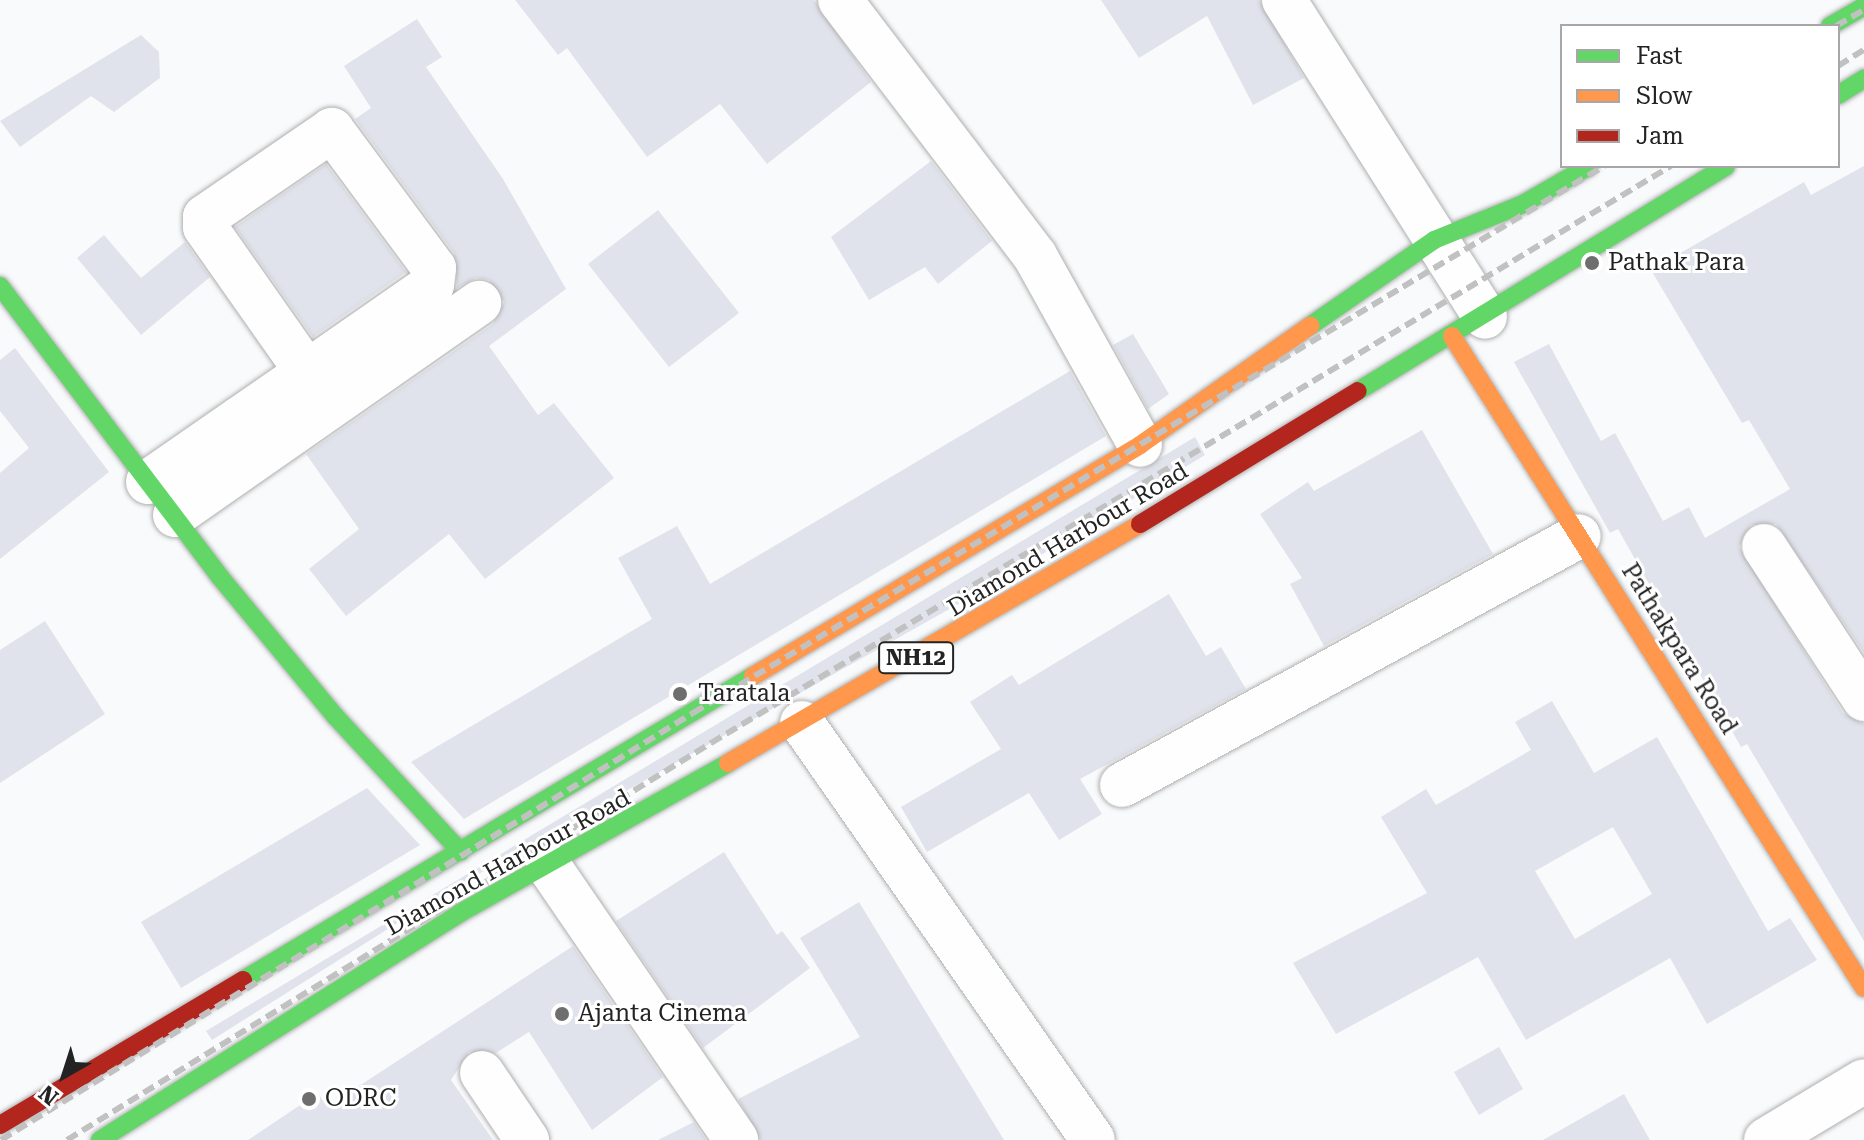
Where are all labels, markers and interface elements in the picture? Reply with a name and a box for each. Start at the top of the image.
legend [1560,24,1840,168]
text: Fast [1636,42,1683,70]
text: Slow [1636,82,1692,110]
text: Jam [1636,122,1684,150]
place label: Pathak Para [1608,249,1745,277]
marker: Pathak Para [1583,254,1601,272]
street label: Diamond Harbour Road [943,457,1193,623]
street label: Pathakpara Road [1615,558,1743,740]
road number: NH12 [878,640,954,676]
place label: Taratala [698,680,790,708]
marker: Taratala [669,683,691,705]
street label: Diamond Harbour Road [381,784,635,942]
place label: Ajanta Cinema [578,1000,747,1028]
marker: Ajanta Cinema [553,1005,571,1023]
north arrow [24,1036,104,1116]
text: N [34,1080,63,1110]
place label: ODRC [325,1085,396,1113]
marker: ODRC [300,1090,318,1108]

